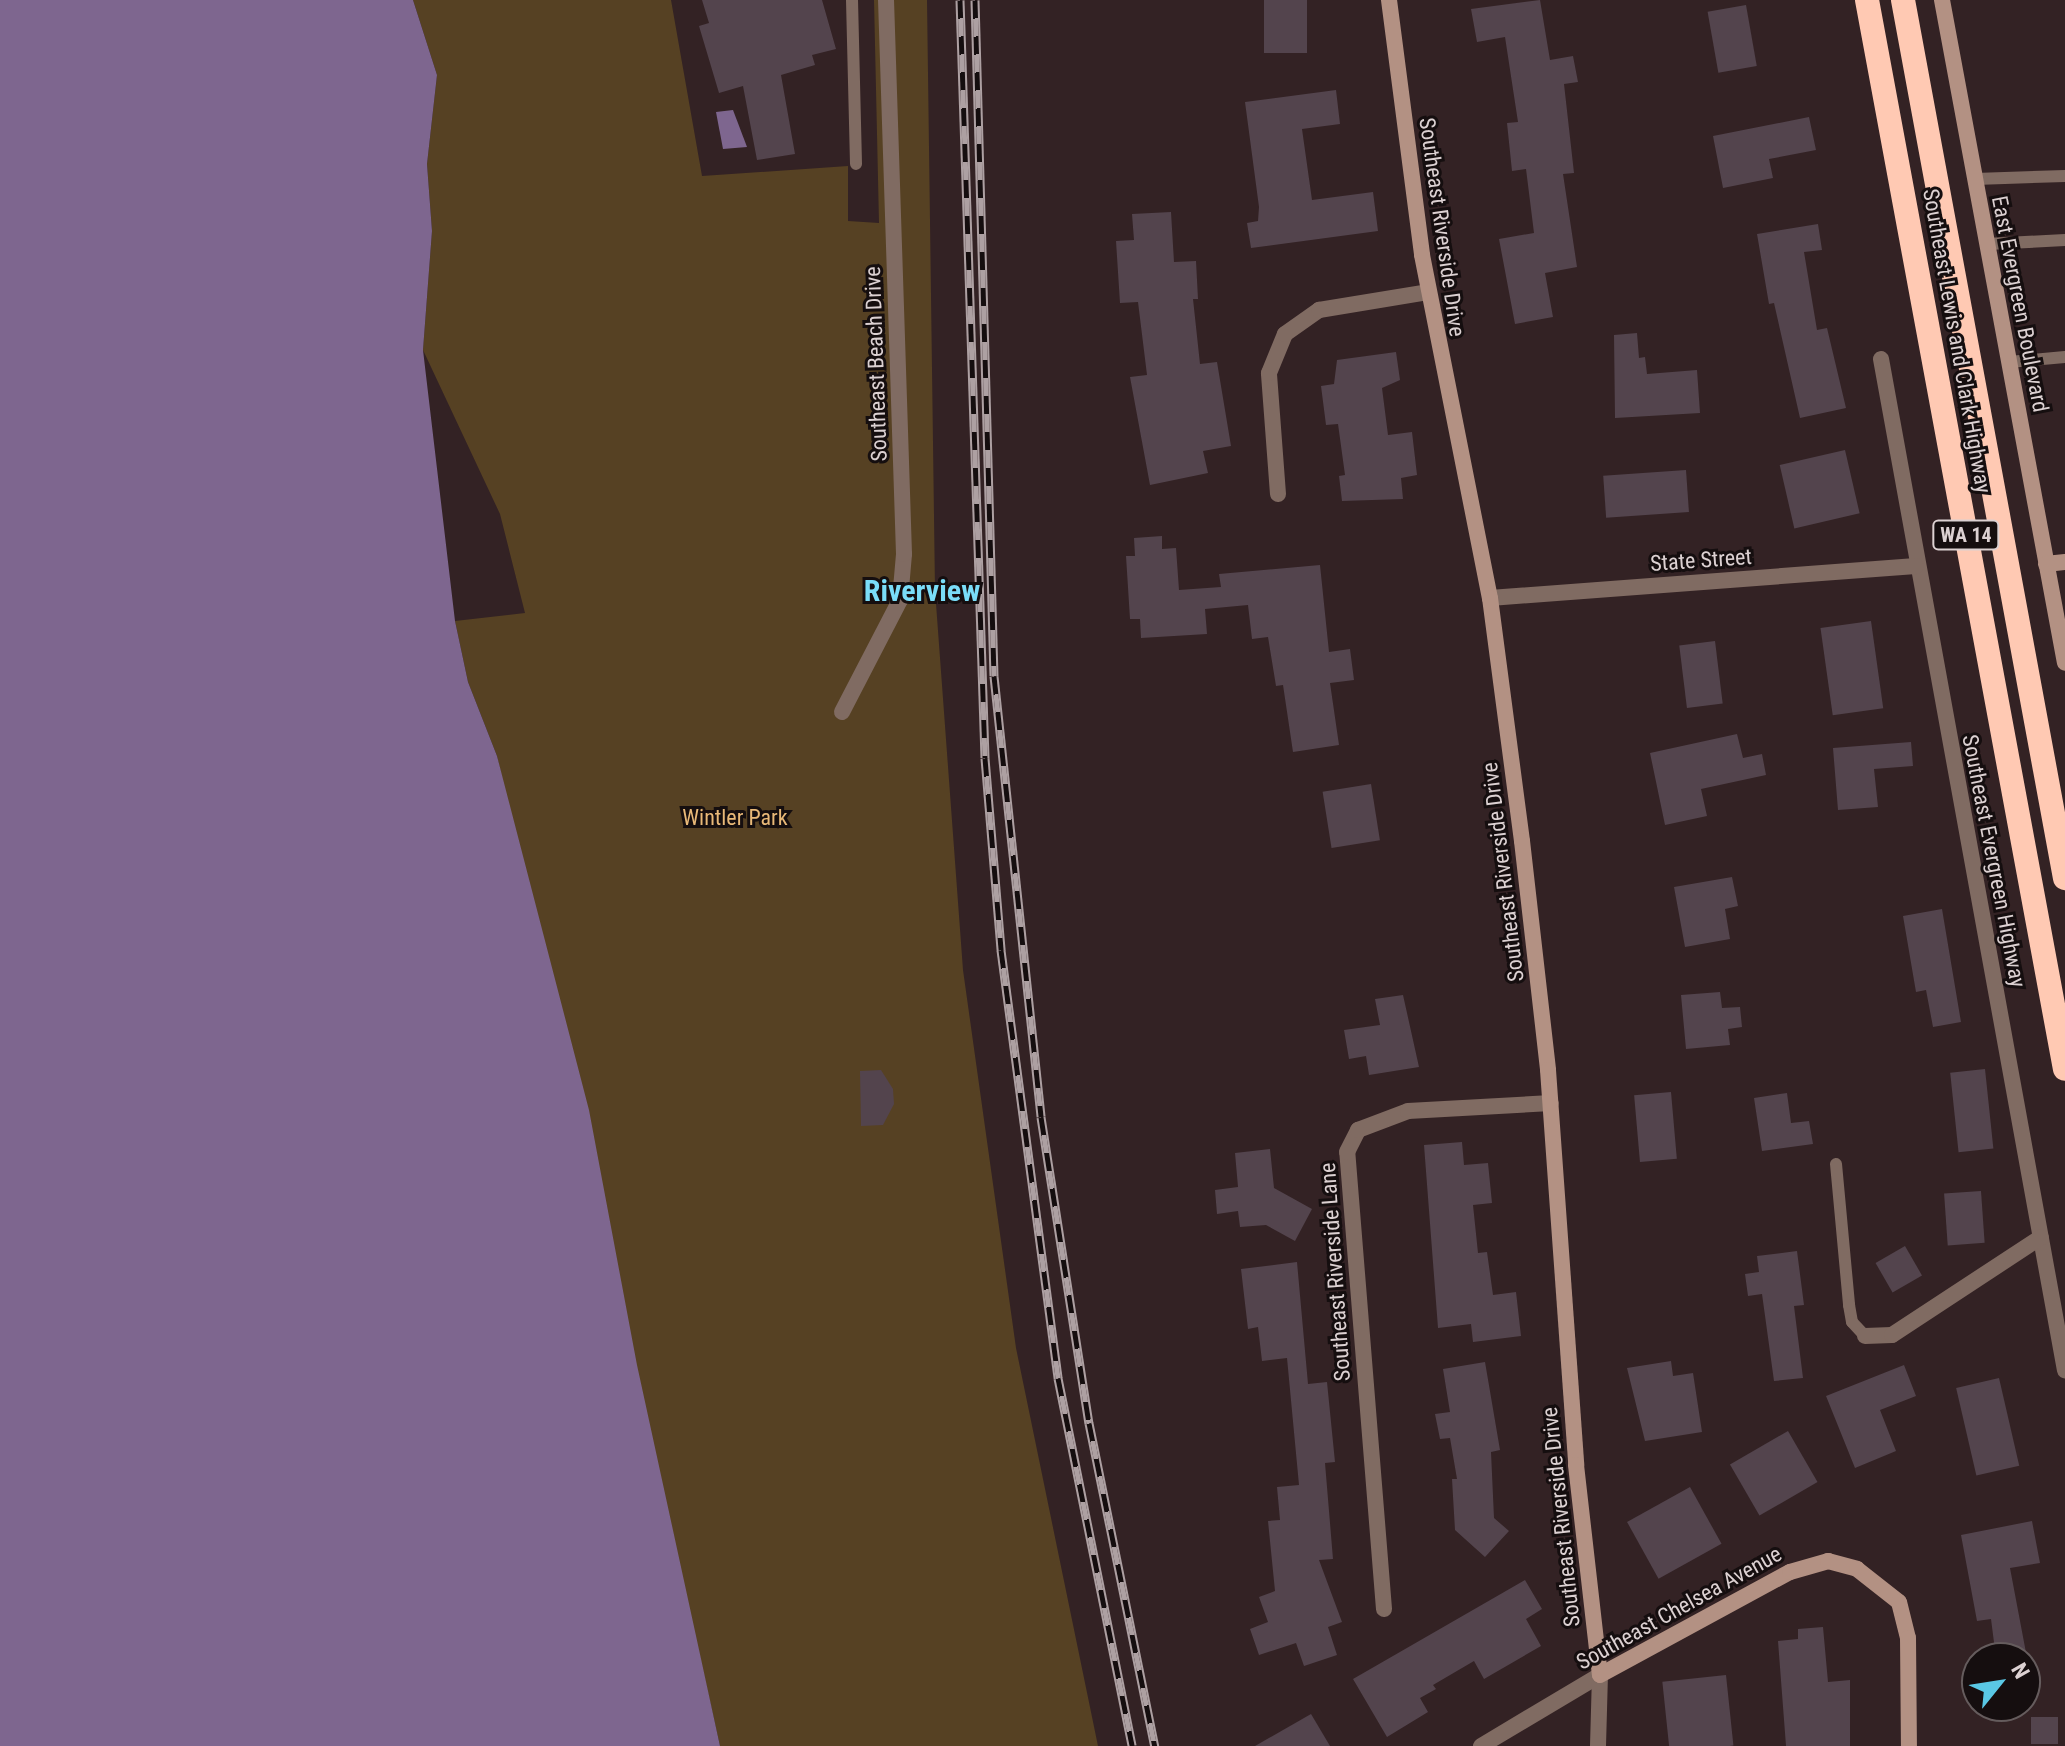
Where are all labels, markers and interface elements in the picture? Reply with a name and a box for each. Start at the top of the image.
street label: Southeast Riverside Drive [1414,116,1470,338]
street label: Southeast Lewis and Clark Highway [1917,187,1997,495]
street label: East Evergreen Boulevard [1986,194,2054,414]
street label: Southeast Beach Drive [859,266,893,462]
road number: WA 14 [1932,519,2000,551]
street label: State Street [1649,543,1753,577]
district label: Riverview [864,573,980,609]
street label: Southeast Evergreen Highway [1957,732,2031,990]
street label: Southeast Riverside Drive [1476,761,1530,983]
park label: Wintler Park [682,805,788,831]
street label: Southeast Riverside Lane [1314,1162,1356,1382]
street label: Southeast Riverside Drive [1536,1406,1586,1628]
street label: Southeast Chelsea Avenue [1572,1541,1786,1675]
north arrow [1961,1642,2041,1722]
text: N [2006,1659,2035,1683]

